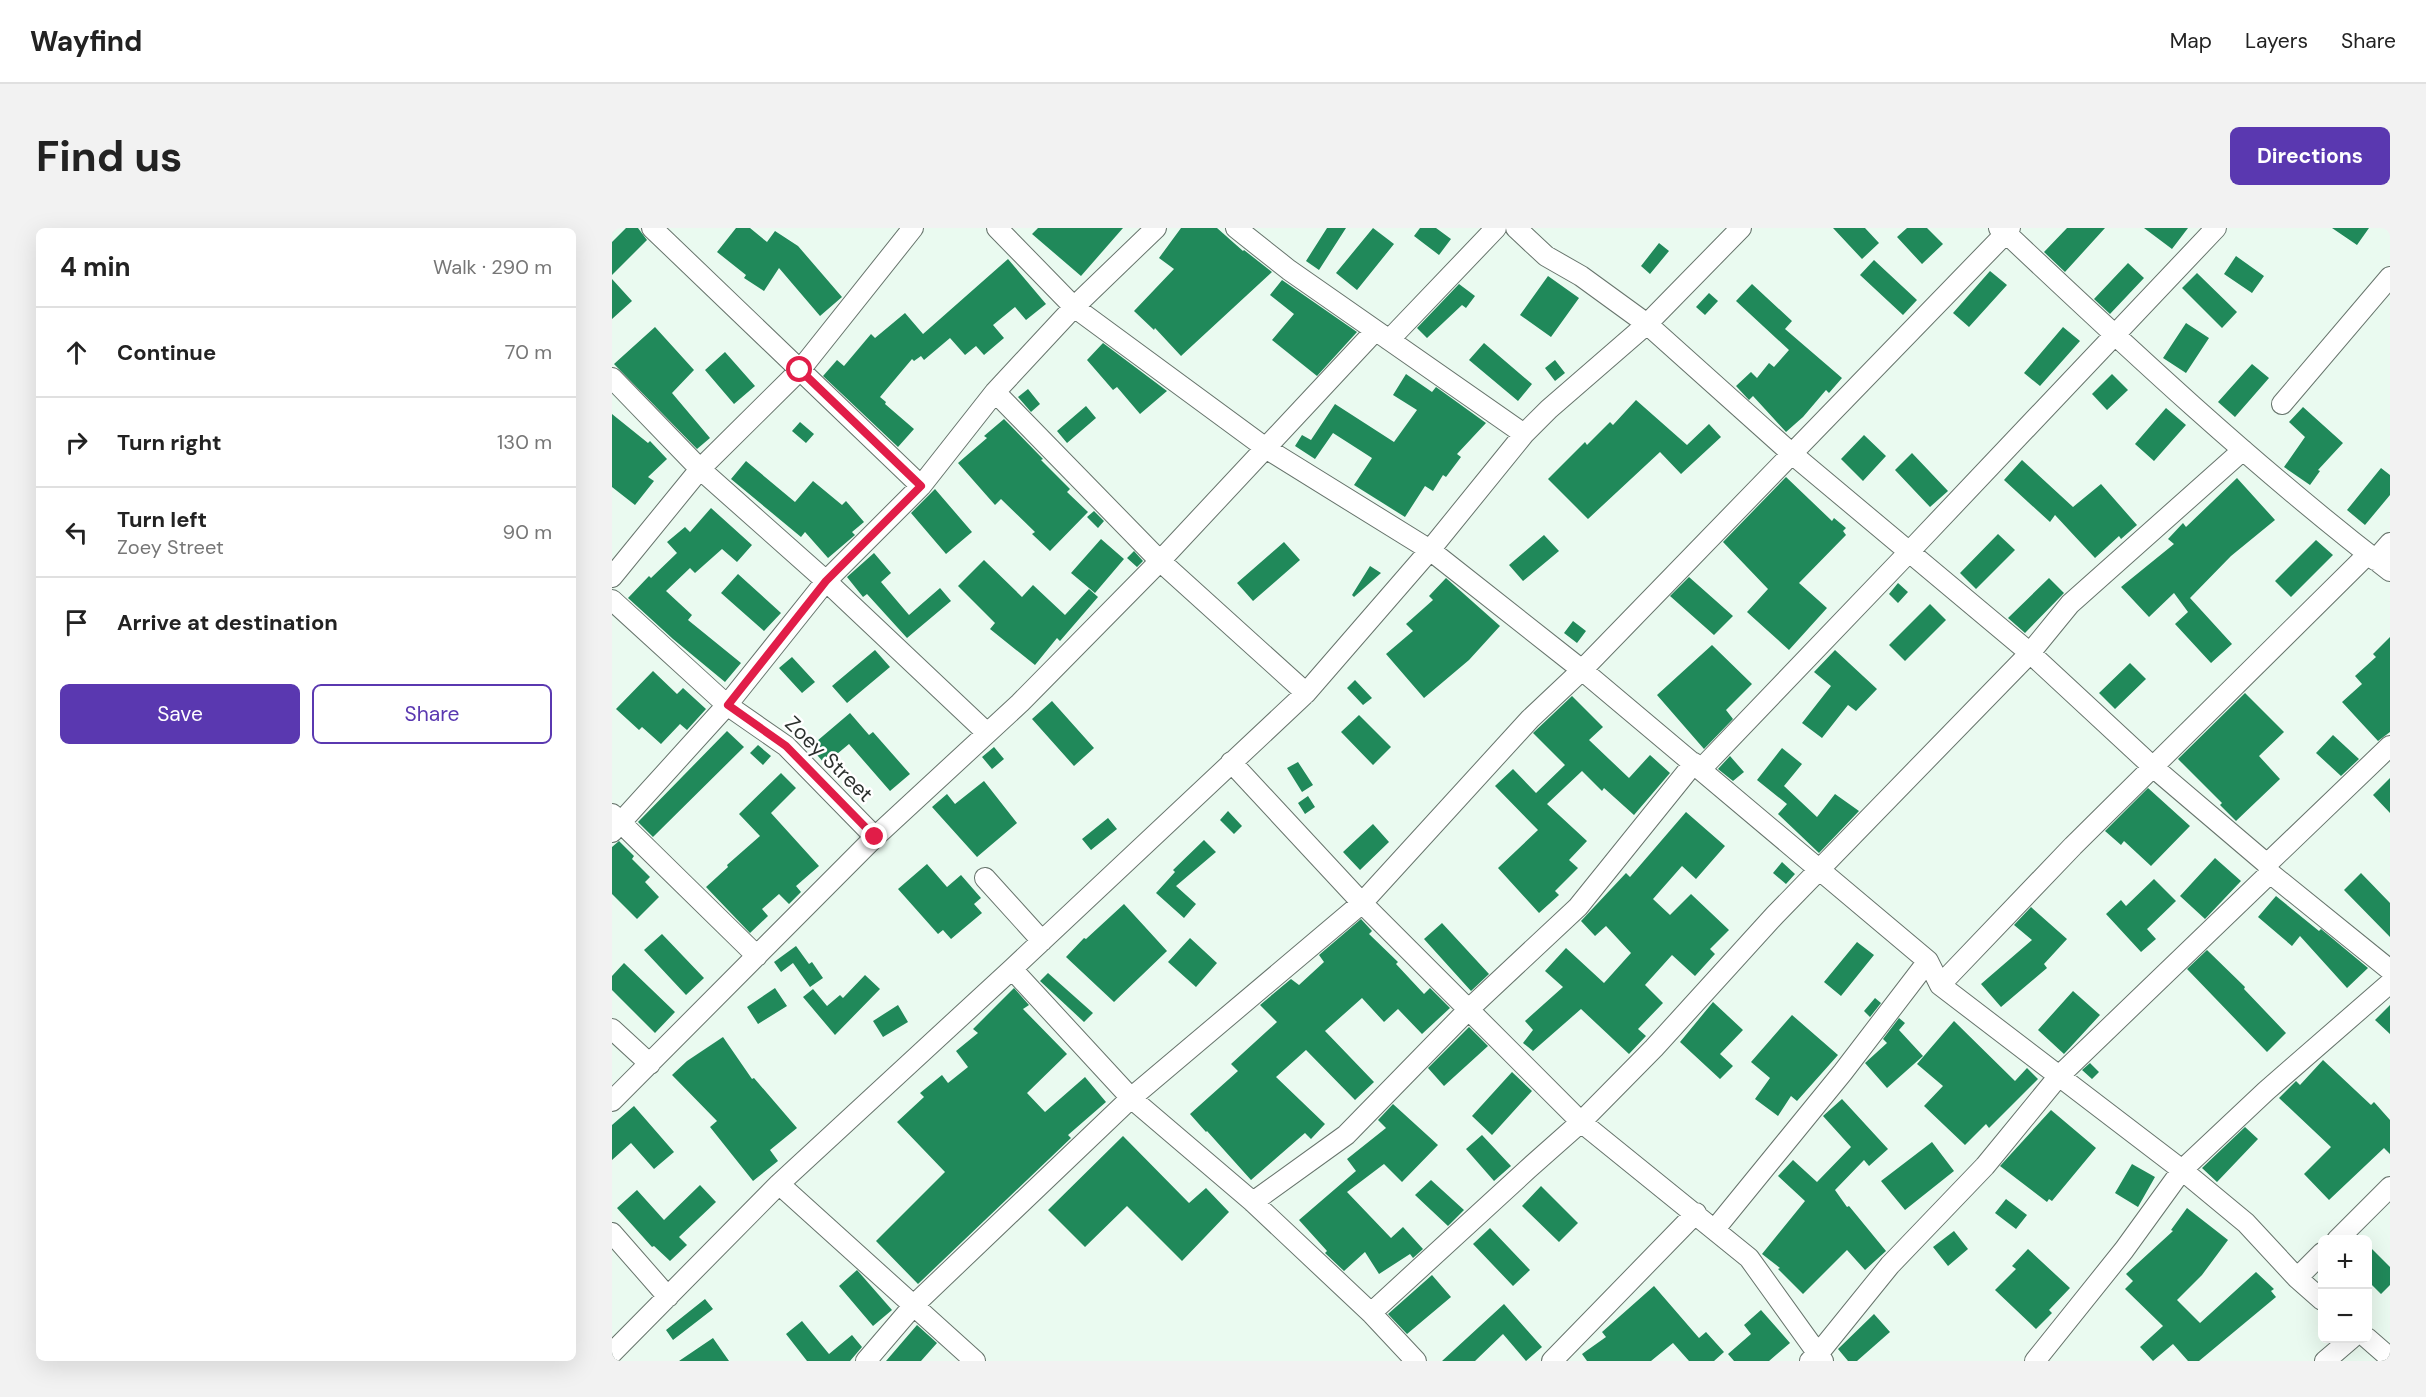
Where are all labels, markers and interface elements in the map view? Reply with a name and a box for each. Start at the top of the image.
text: Wayfind [30,23,142,60]
text: Map [2170,27,2212,55]
text: Layers [2245,27,2308,55]
text: Share [2341,27,2396,55]
button: Directions [2230,127,2390,185]
text: Find us [36,129,182,184]
text: 4 min [60,250,131,284]
text: Walk · 290 m [433,254,552,280]
icon: ahead [60,336,93,369]
text: Continue [117,338,216,367]
text: 70 m [505,339,552,365]
route start [786,356,812,382]
icon: right [60,426,93,459]
text: Turn right [117,428,222,457]
text: 130 m [497,429,552,455]
text: Turn left [117,505,207,534]
icon: left [60,516,93,549]
text: 90 m [503,519,552,545]
text: Zoey Street [117,534,224,560]
icon: arrive [60,606,93,639]
text: Arrive at destination [117,608,338,637]
button: Save [60,684,300,744]
button: Share [312,684,552,744]
street label: Zoey Street [779,710,879,808]
route end [861,823,887,849]
map controls [2318,1235,2372,1343]
button: + [2318,1235,2372,1289]
button: − [2318,1289,2372,1343]

